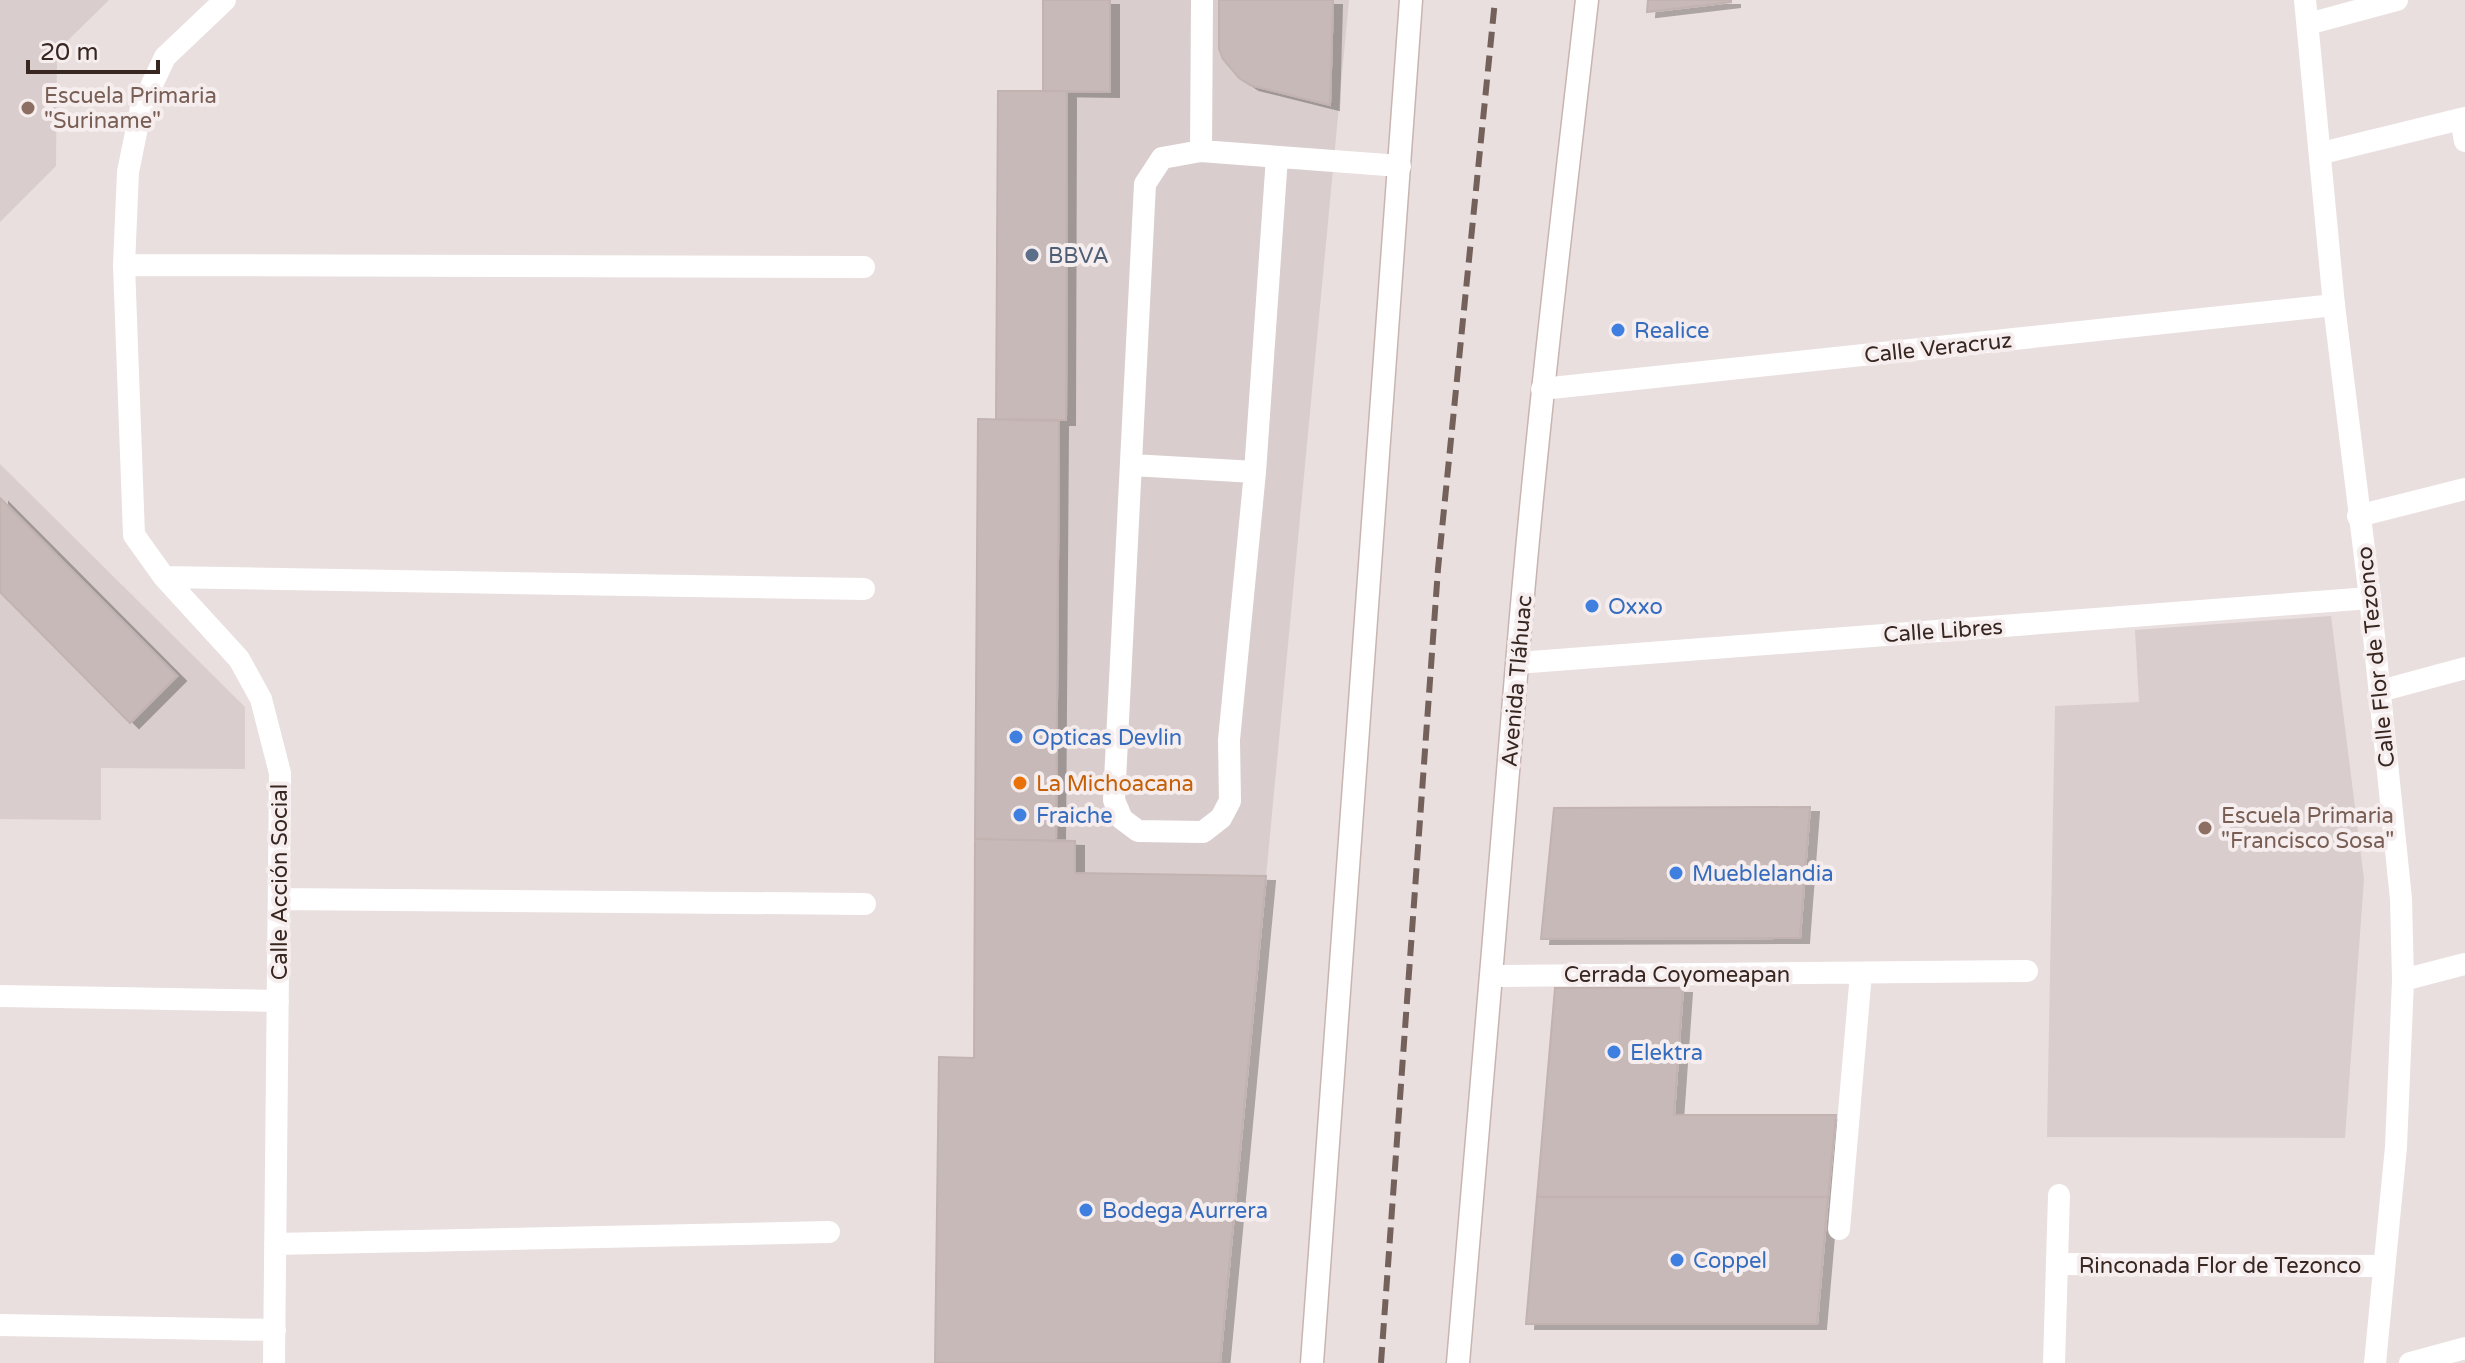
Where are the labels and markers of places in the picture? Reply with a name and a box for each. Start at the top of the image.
place label: Escuela Primaria "Suriname" [44,83,217,134]
marker: Escuela Primaria "Suriname" [19,99,37,117]
place label: BBVA [1048,243,1109,269]
marker: BBVA [1023,246,1041,264]
place label: Realice [1634,318,1710,344]
marker: Realice [1609,321,1627,339]
place label: Oxxo [1608,594,1663,620]
marker: Oxxo [1583,597,1601,615]
place label: Opticas Devlin [1032,725,1182,751]
marker: Opticas Devlin [1007,728,1025,746]
place label: La Michoacana [1036,771,1194,797]
marker: La Michoacana [1011,774,1029,792]
place label: Fraiche [1036,803,1113,829]
place label: Escuela Primaria "Francisco Sosa" [2221,803,2394,854]
marker: Fraiche [1011,806,1029,824]
marker: Escuela Primaria "Francisco Sosa" [2196,819,2214,837]
place label: Mueblelandia [1692,861,1834,887]
marker: Mueblelandia [1667,864,1685,882]
place label: Elektra [1630,1040,1703,1066]
marker: Elektra [1605,1043,1623,1061]
place label: Bodega Aurrera [1102,1198,1268,1224]
marker: Bodega Aurrera [1077,1201,1095,1219]
place label: Coppel [1693,1248,1767,1274]
marker: Coppel [1668,1251,1686,1269]

